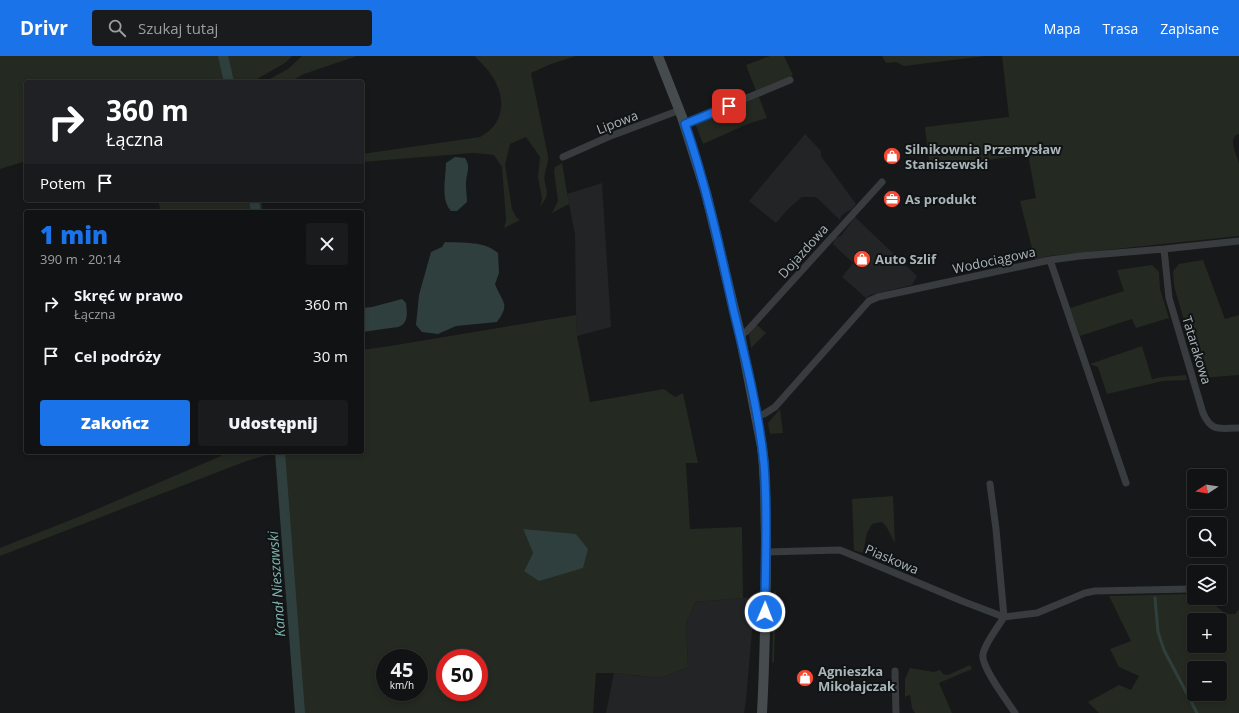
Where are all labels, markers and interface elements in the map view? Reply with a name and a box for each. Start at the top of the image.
search box [92,10,372,46]
text: Drivr [20,15,68,41]
icon: search [106,17,128,39]
text: Szukaj tutaj [138,18,218,38]
text: Mapa [1044,19,1081,38]
text: Trasa [1103,19,1138,38]
text: Zapisane [1160,19,1219,38]
pin [712,89,746,123]
text: 360 m [106,91,189,129]
icon: arrive [718,95,740,117]
icon: right [40,96,92,148]
street label: Lipowa [594,106,640,138]
text: Łączna [106,127,164,151]
place label: Silnikownia Przemysław Staniszewski [905,140,1061,173]
shop icon: Silnikownia Przemysław Staniszewski [882,146,902,166]
icon: arrive [94,172,116,194]
text: Potem [40,173,86,193]
office icon: As produkt [882,189,902,209]
place label: As produkt [905,190,977,208]
text: 1 min [40,218,108,251]
street label: Dojazdowa [774,220,832,282]
button: close [306,223,348,265]
street label: Wodociągowa [951,242,1037,278]
shop icon: Auto Szlif [852,249,872,269]
text: 390 m · 20:14 [40,250,121,268]
place label: Auto Szlif [875,250,937,268]
text: Skręć w prawo [74,285,183,305]
icon: right [40,293,62,315]
text: 360 m [304,294,348,314]
text: Łączna [74,305,116,323]
street label: Tatarakowa [1178,314,1216,386]
icon: arrive [40,345,62,367]
text: Cel podróży [74,346,161,366]
text: 30 m [313,346,348,366]
button: Zakończ [40,400,190,446]
button: Udostępnij [198,400,348,446]
north arrow [1187,469,1227,509]
map controls [1187,469,1227,701]
button: search [1187,517,1227,557]
water label: Kanał Nieszawski [263,530,289,637]
street label: Piaskowa [862,540,922,578]
button: layers [1187,565,1227,605]
position arrow [744,591,786,633]
button: + [1187,613,1227,653]
speed limit sign: 50 [436,649,488,701]
text: 45 [391,656,413,683]
button: − [1187,661,1227,701]
place label: Agnieszka Mikołajczak [818,662,896,695]
shop icon: Agnieszka Mikołajczak [795,668,815,688]
text: km/h [390,678,414,692]

